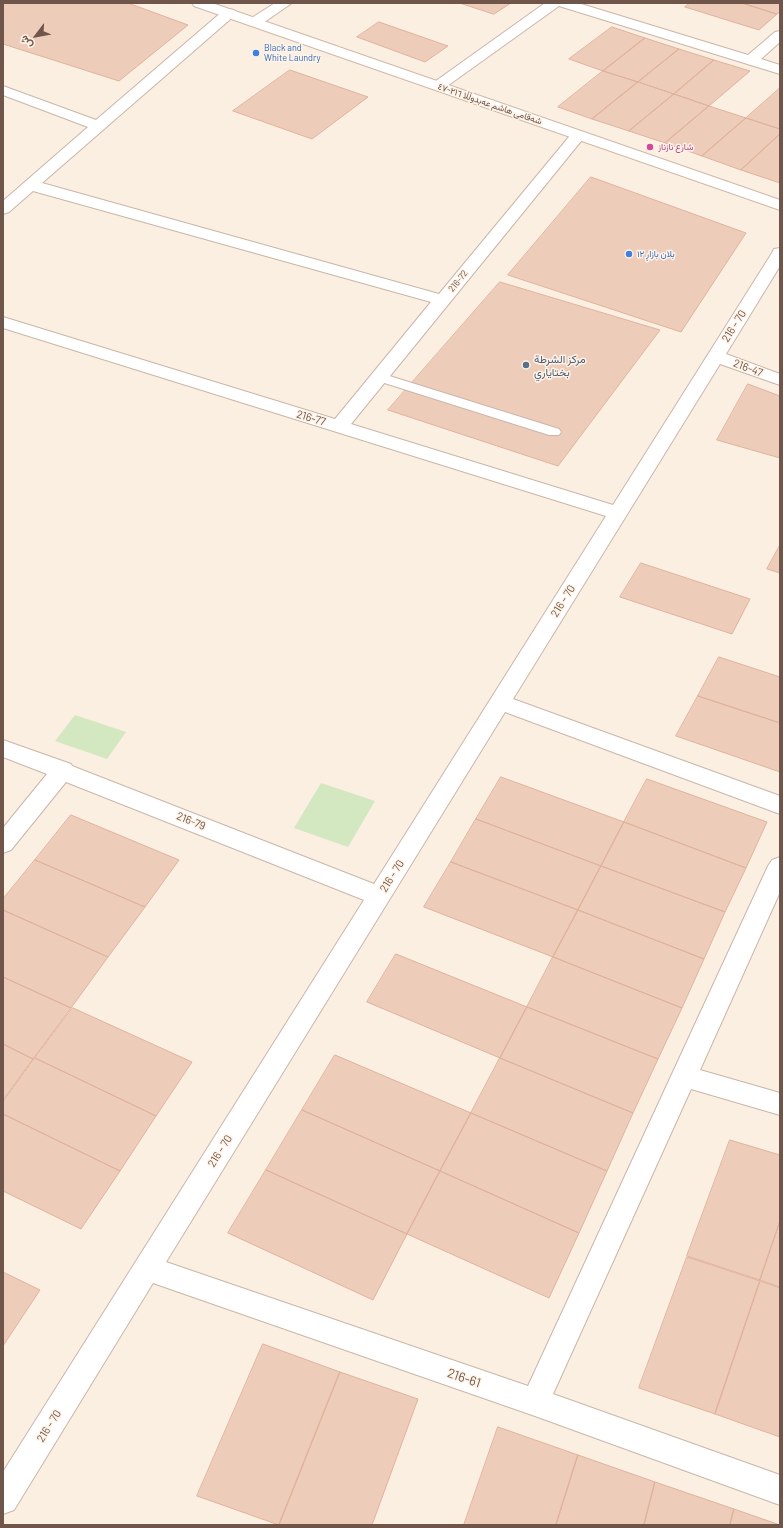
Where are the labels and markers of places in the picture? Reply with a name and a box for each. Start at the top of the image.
place label: Black and White Laundry [264,43,321,64]
marker: Black and White Laundry [251,48,261,58]
marker: شارع نازناز [645,142,655,152]
place label: شارع نازناز [658,142,693,152]
marker: بلان بازاڕ ١٢ [624,249,634,259]
place label: بلان بازاڕ ١٢ [637,249,675,259]
place label: مركز الشرطة بختاياري [534,352,586,378]
marker: مركز الشرطة بختاياري [521,360,531,370]

